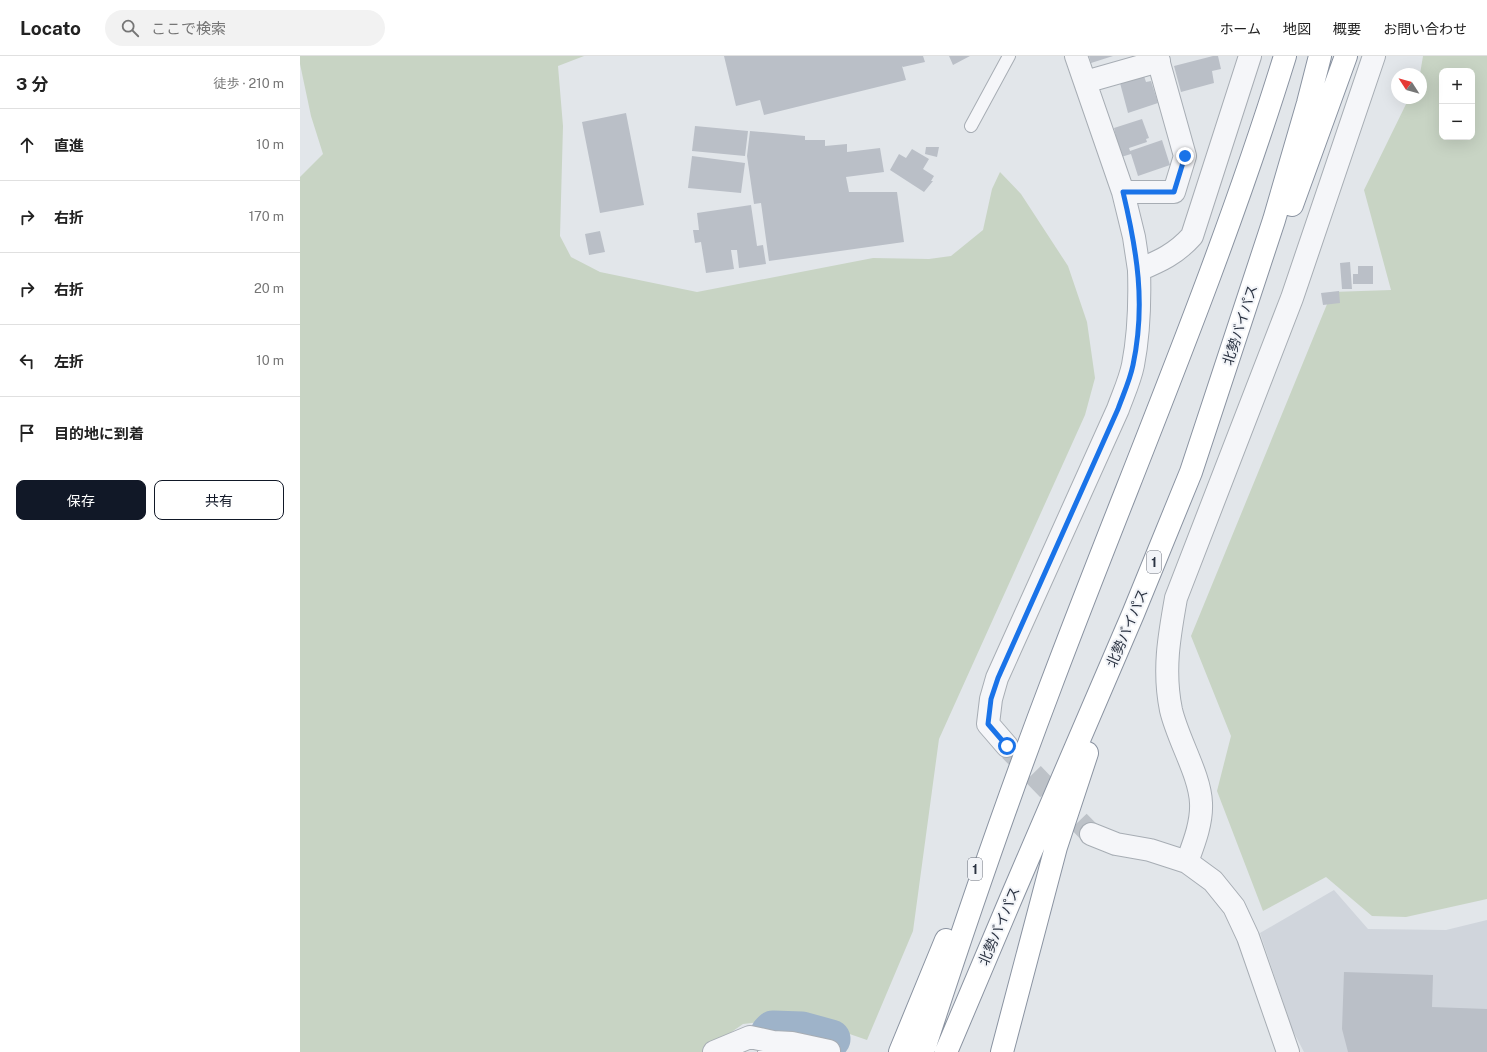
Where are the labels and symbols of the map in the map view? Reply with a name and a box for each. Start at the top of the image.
north arrow [1391,68,1427,104]
route end [1176,147,1194,165]
street label: 北勢バイパス [1219,283,1261,367]
road number: 1 [1147,551,1161,573]
street label: 北勢バイパス [1103,586,1151,670]
route start [998,737,1016,755]
road number: 1 [968,858,982,880]
street label: 北勢バイパス [975,884,1023,968]

